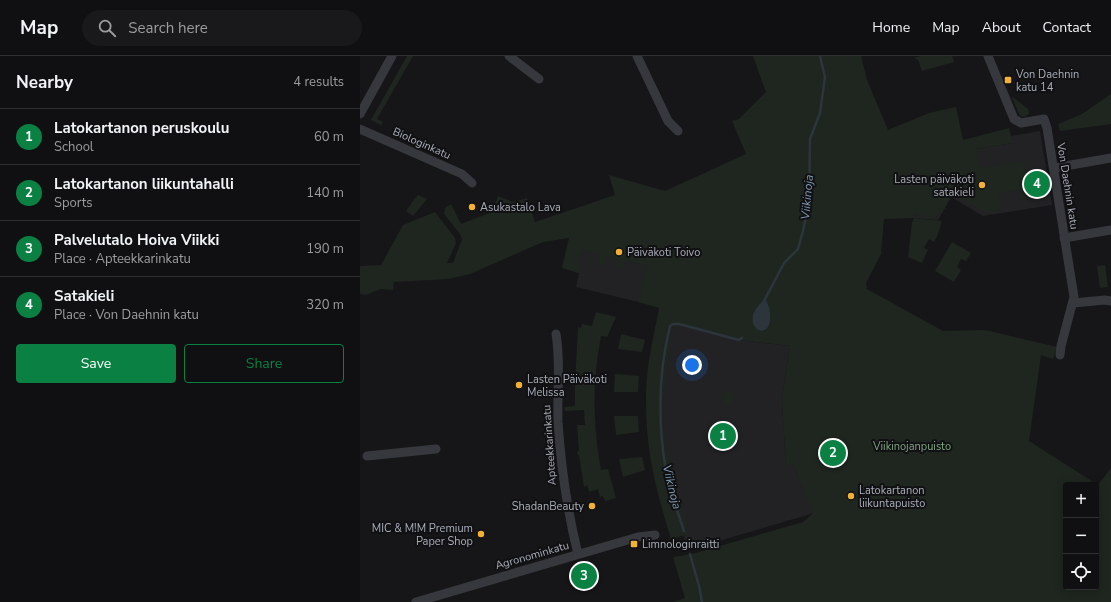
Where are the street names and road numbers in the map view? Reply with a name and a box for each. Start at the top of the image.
street label: Biologinkatu [390,124,453,163]
street label: Von Daehnin katu [1053,141,1082,230]
street label: Apteekkarinkatu [539,404,560,486]
street label: Agronominkatu [493,538,571,573]

